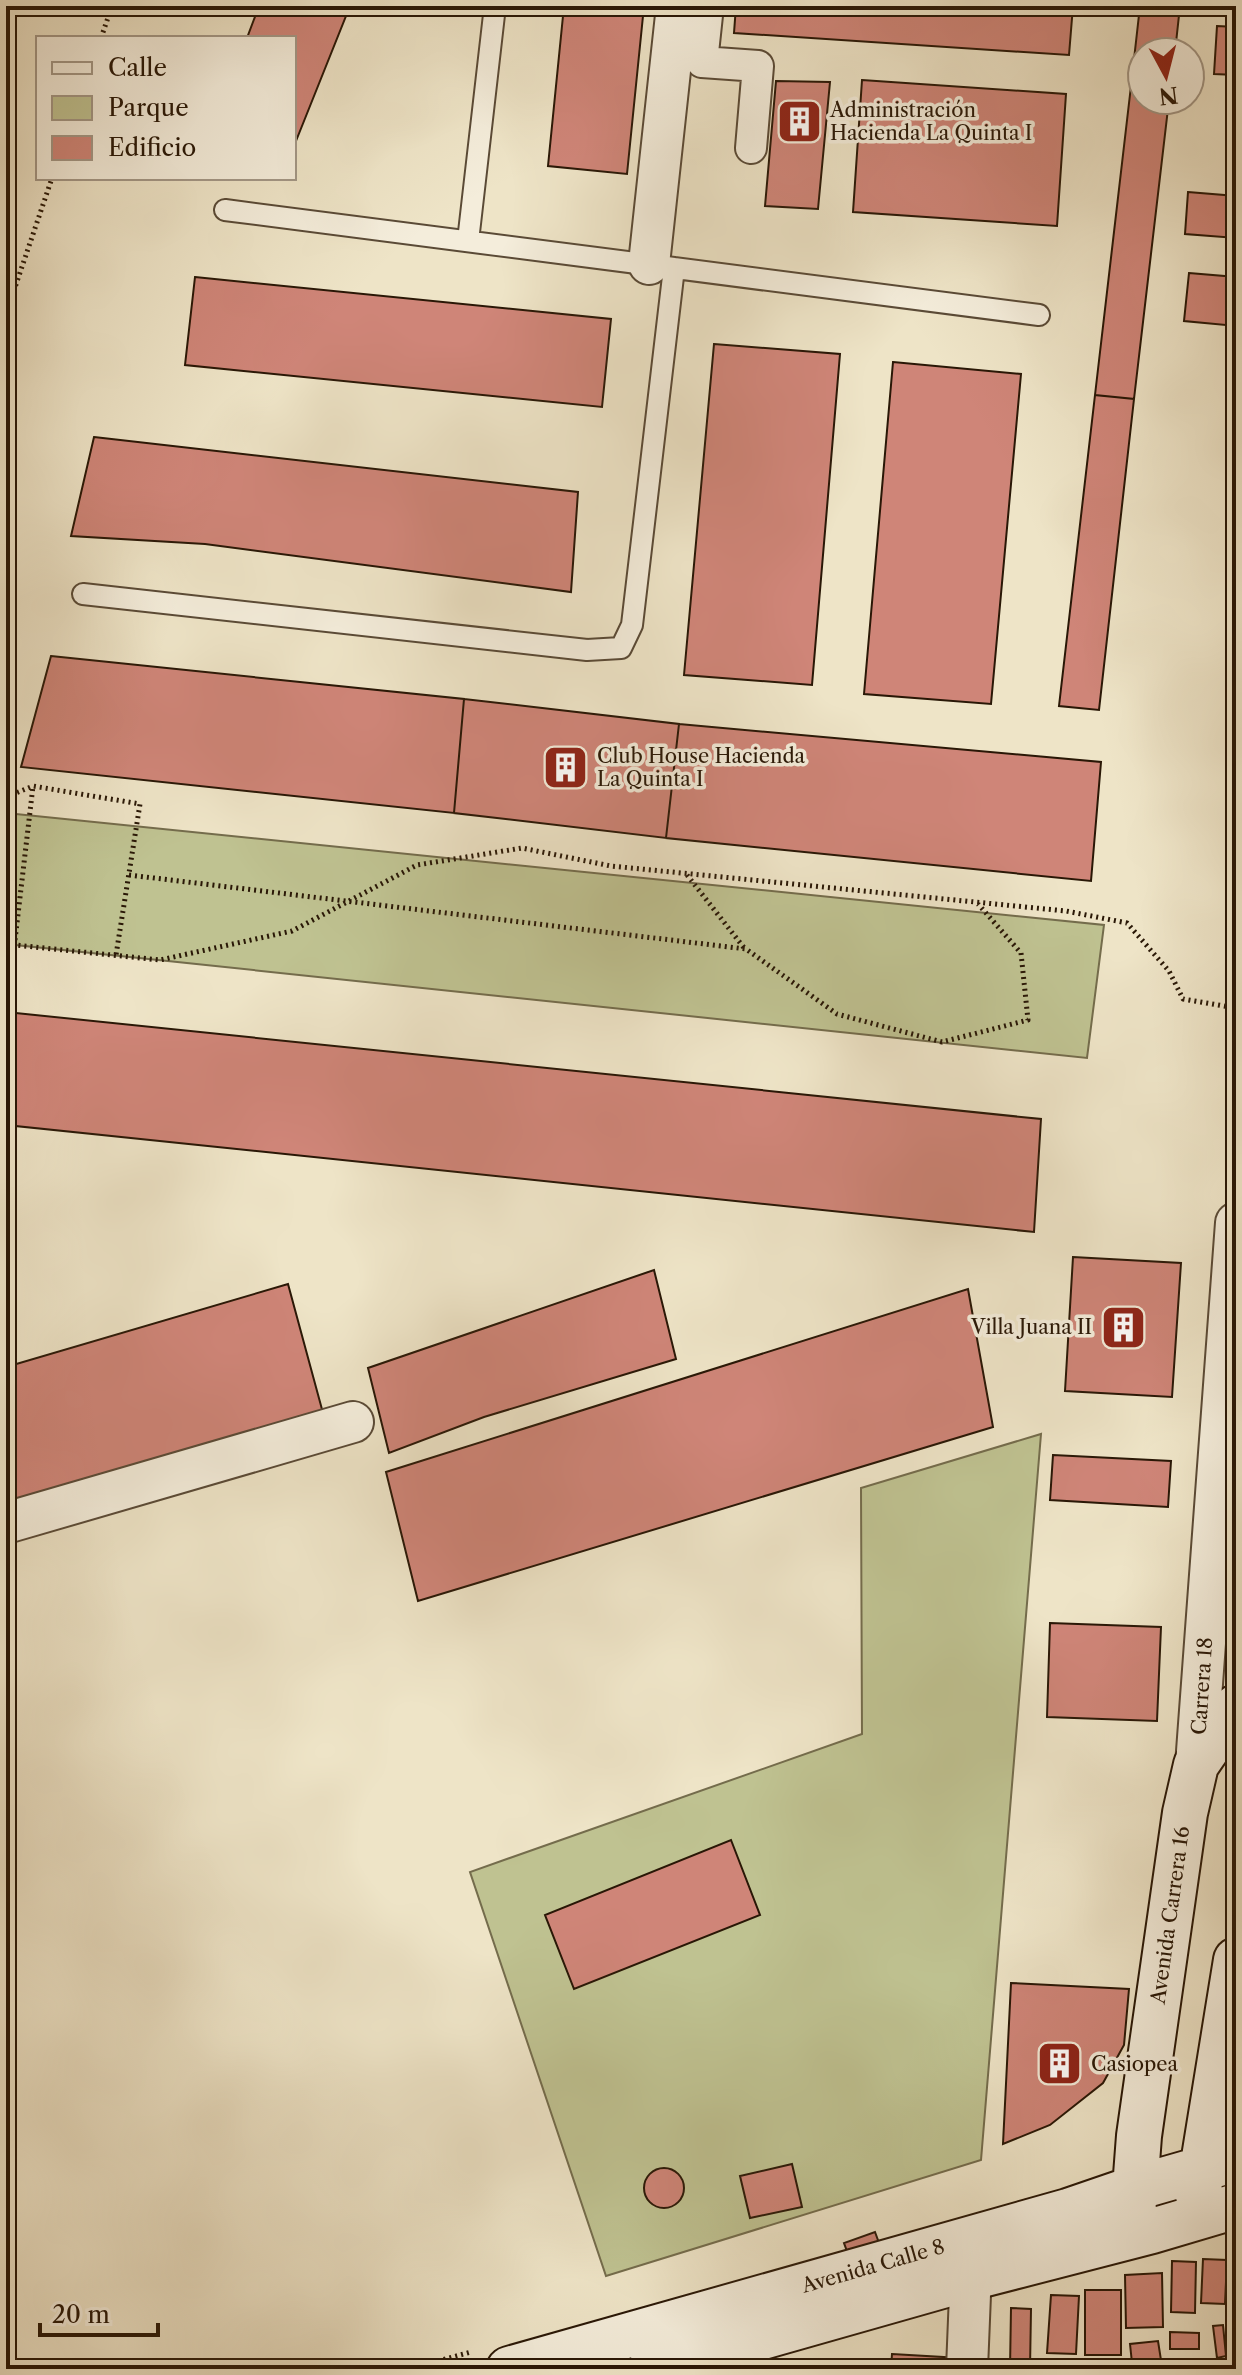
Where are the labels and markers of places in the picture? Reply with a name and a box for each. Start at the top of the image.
building icon: Administración Hacienda La Quinta I [775,97,823,145]
place label: Administración Hacienda La Quinta I [829,98,1032,145]
building icon: Club House Hacienda La Quinta I [542,744,590,792]
place label: Club House Hacienda La Quinta I [597,744,806,791]
building icon: Villa Juana II [1099,1303,1147,1351]
place label: Villa Juana II [970,1315,1092,1339]
building icon: Casiopea [1036,2040,1084,2088]
place label: Casiopea [1091,2052,1179,2076]

